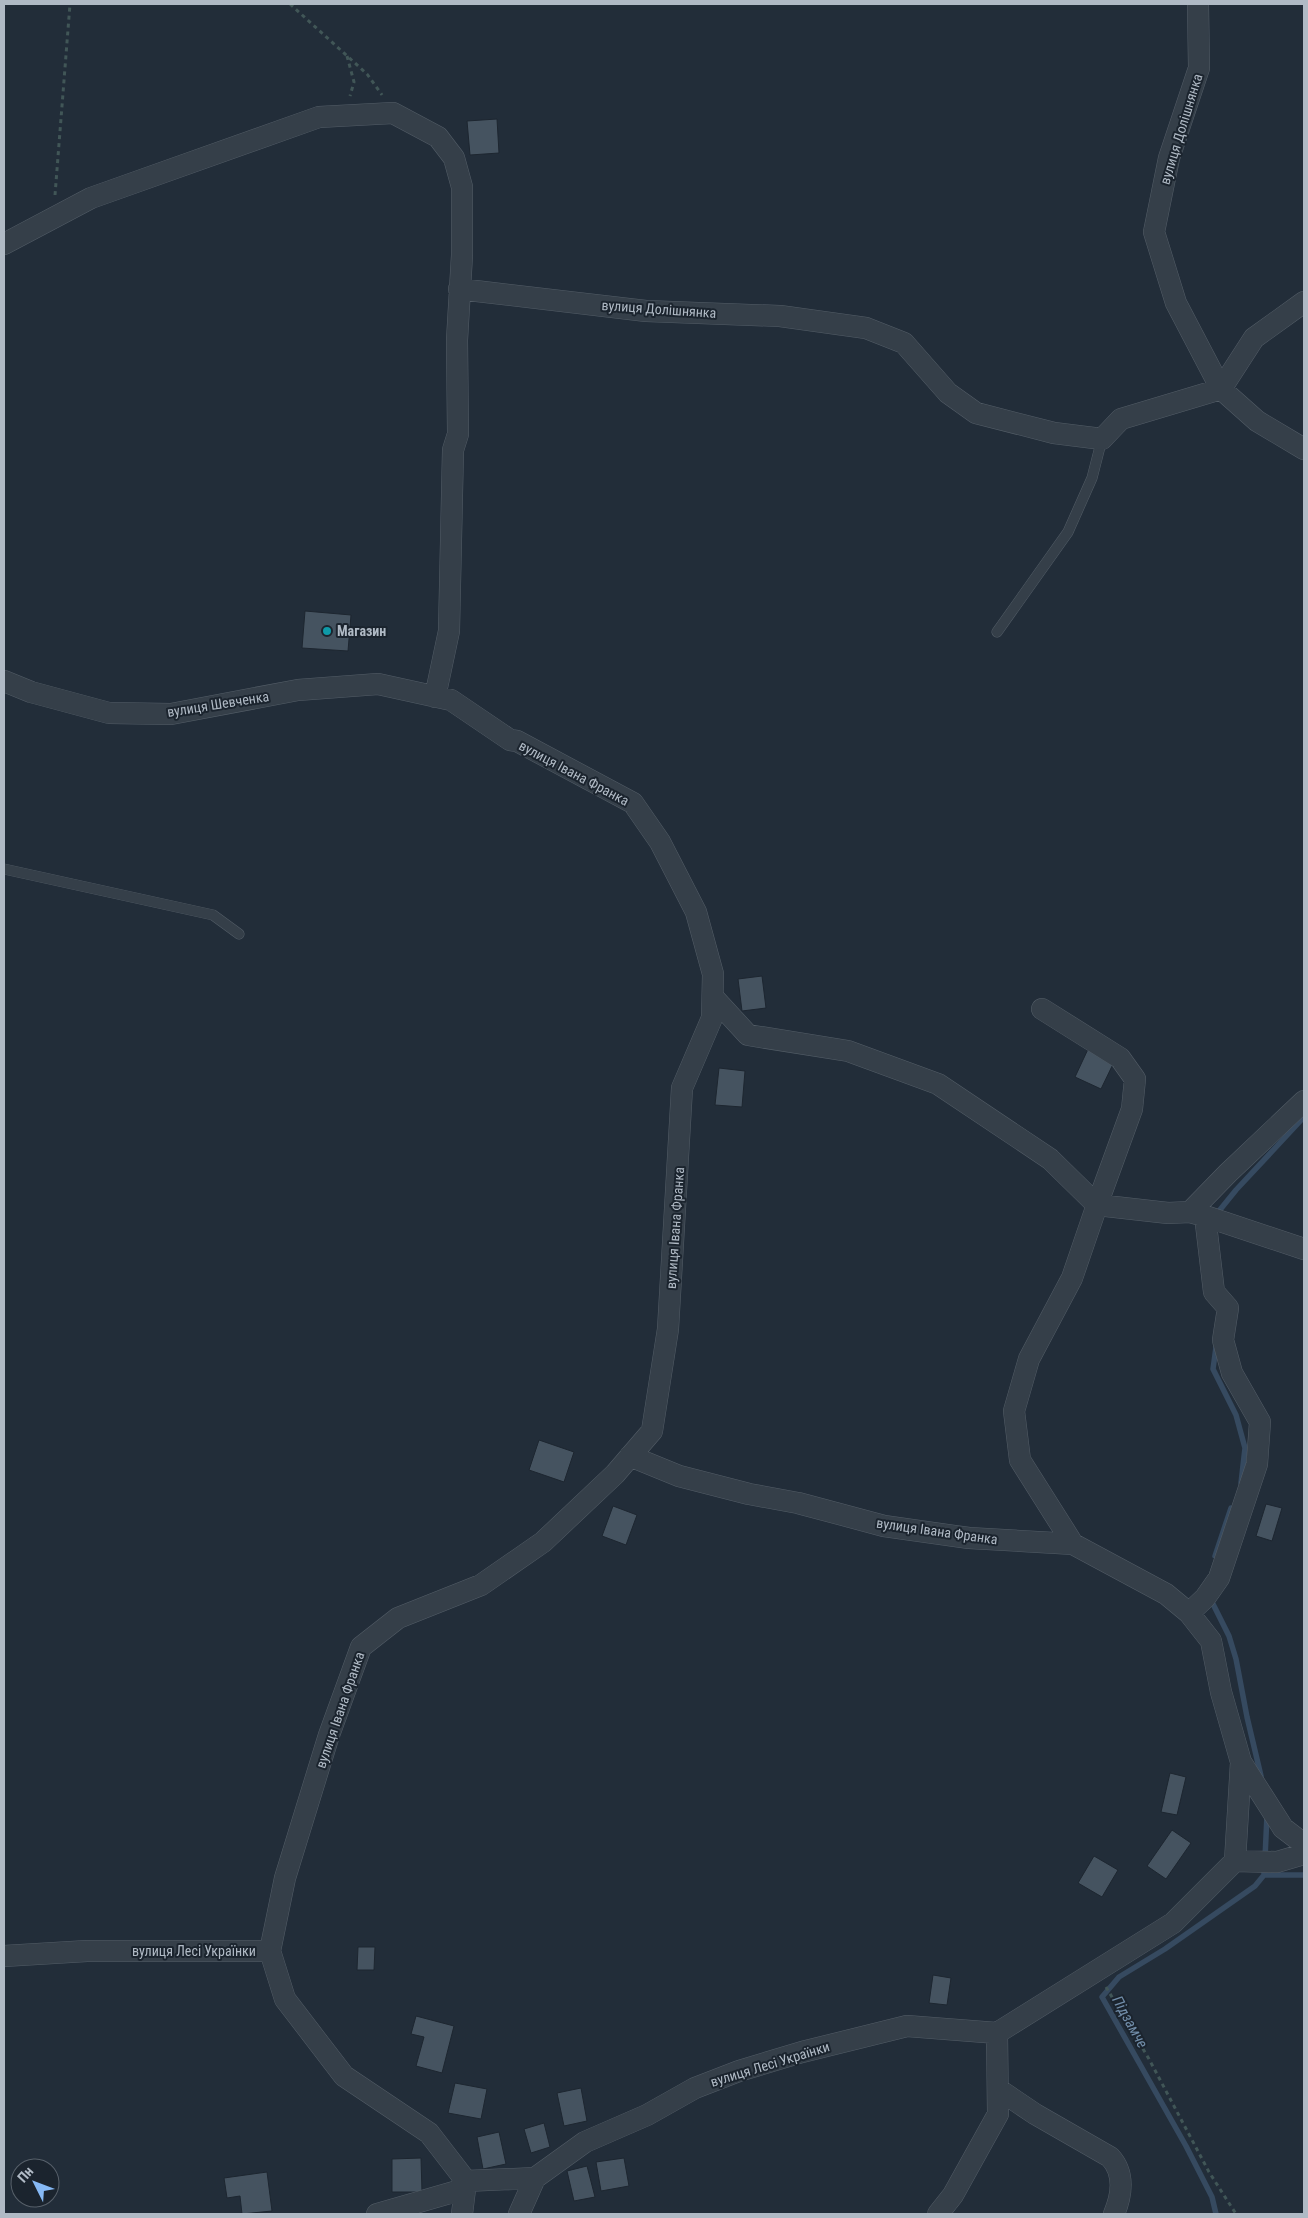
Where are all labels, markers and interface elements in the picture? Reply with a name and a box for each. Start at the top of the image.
street label: вулиця Долішнянка [1157,72,1205,186]
street label: вулиця Долішнянка [601,297,717,321]
place label: Магазин [337,623,386,639]
marker: Магазин [321,625,333,637]
street label: вулиця Шевченка [166,688,270,720]
street label: вулиця Івана Франка [516,737,632,809]
street label: вулиця Івана Франка [663,1167,687,1289]
street label: вулиця Івана Франка [875,1515,999,1547]
street label: вулиця Івана Франка [313,1650,367,1770]
street label: вулиця Лесі Українки [132,1943,256,1959]
water label: Підзамче [1108,1993,1152,2051]
street label: вулиця Лесі Українки [708,2038,832,2090]
north arrow [10,2158,60,2208]
text: Пн [14,2163,37,2185]

